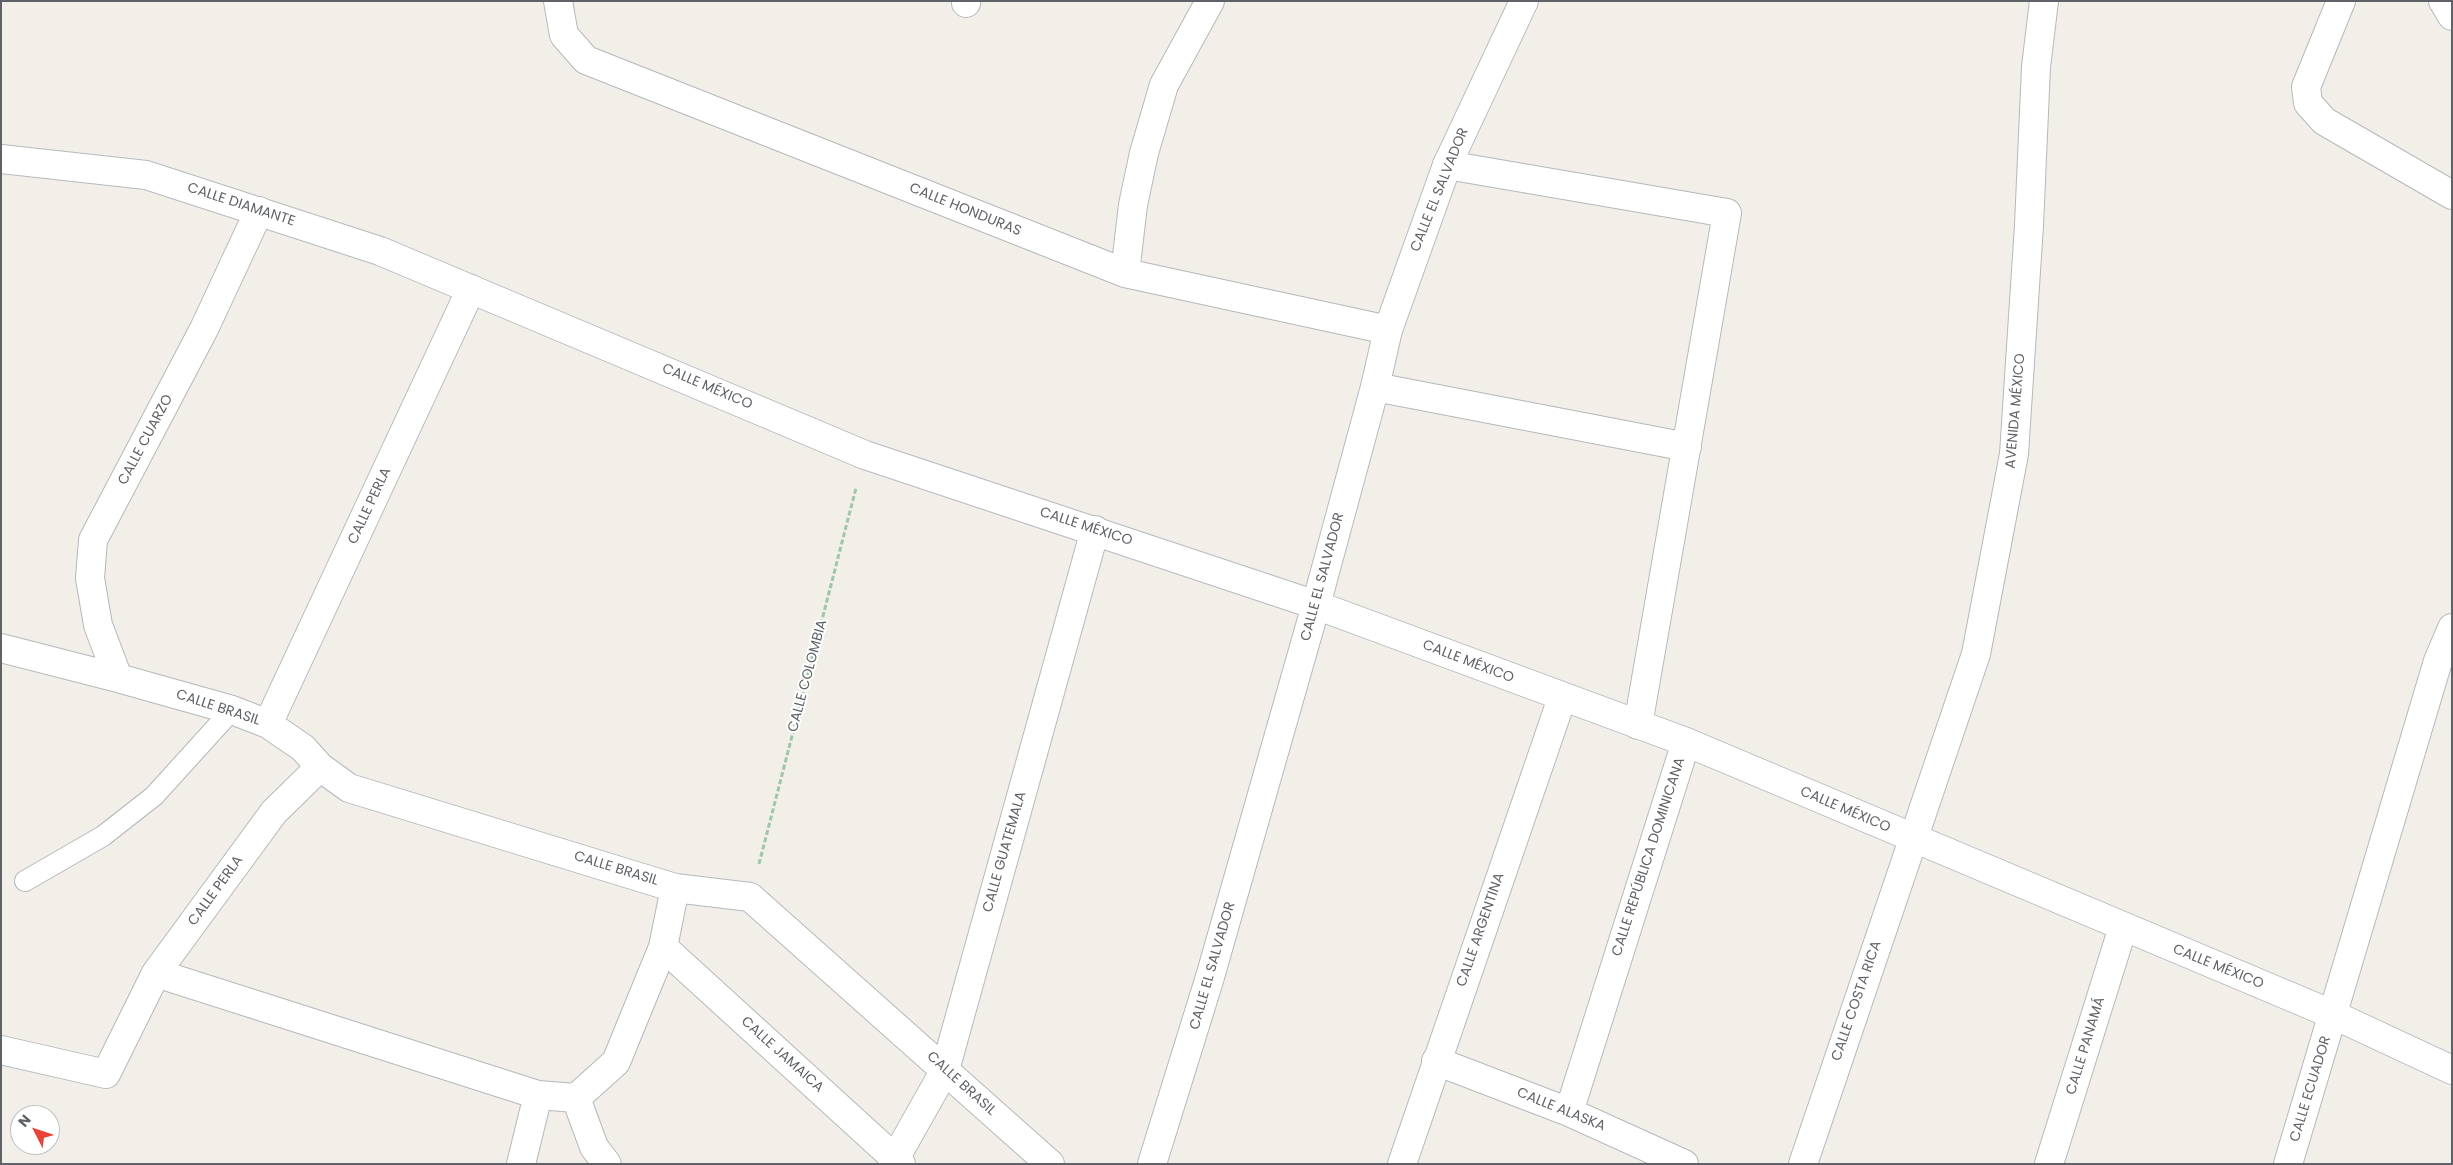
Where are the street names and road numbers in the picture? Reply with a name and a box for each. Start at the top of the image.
street label: CALLE EL SALVADOR [1407,126,1473,254]
street label: CALLE DIAMANTE [185,180,297,230]
street label: CALLE HONDURAS [907,180,1023,240]
street label: AVENIDA MÉXICO [2003,353,2029,469]
street label: CALLE MÉXICO [659,360,755,414]
street label: CALLE CUARZO [115,392,177,488]
street label: CALLE PERLA [345,465,395,547]
street label: CALLE MÉXICO [1038,504,1134,550]
street label: CALLE EL SALVADOR [1298,511,1348,643]
street label: CALLE COLOMBIA [785,618,831,734]
street label: CALLE MÉXICO [1420,637,1516,687]
street label: CALLE BRASIL [174,686,262,730]
street label: CALLE REPÚBLICA DOMINICANA [1609,756,1689,958]
street label: CALLE MÉXICO [1797,783,1893,837]
street label: CALLE GUATEMALA [980,790,1030,914]
street label: CALLE BRASIL [572,848,660,890]
street label: CALLE PERLA [185,853,247,929]
street label: CALLE ARGENTINA [1454,871,1508,989]
street label: CALLE EL SALVADOR [1187,900,1239,1032]
street label: CALLE COSTA RICA [1829,939,1885,1063]
street label: CALLE MÉXICO [2170,941,2266,993]
street label: CALLE PANAMÁ [2063,995,2109,1097]
street label: CALLE JAMAICA [737,1014,827,1096]
street label: CALLE ECUADOR [2287,1034,2335,1144]
street label: CALLE BRASIL [923,1048,999,1120]
street label: CALLE ALASKA [1514,1085,1608,1135]

